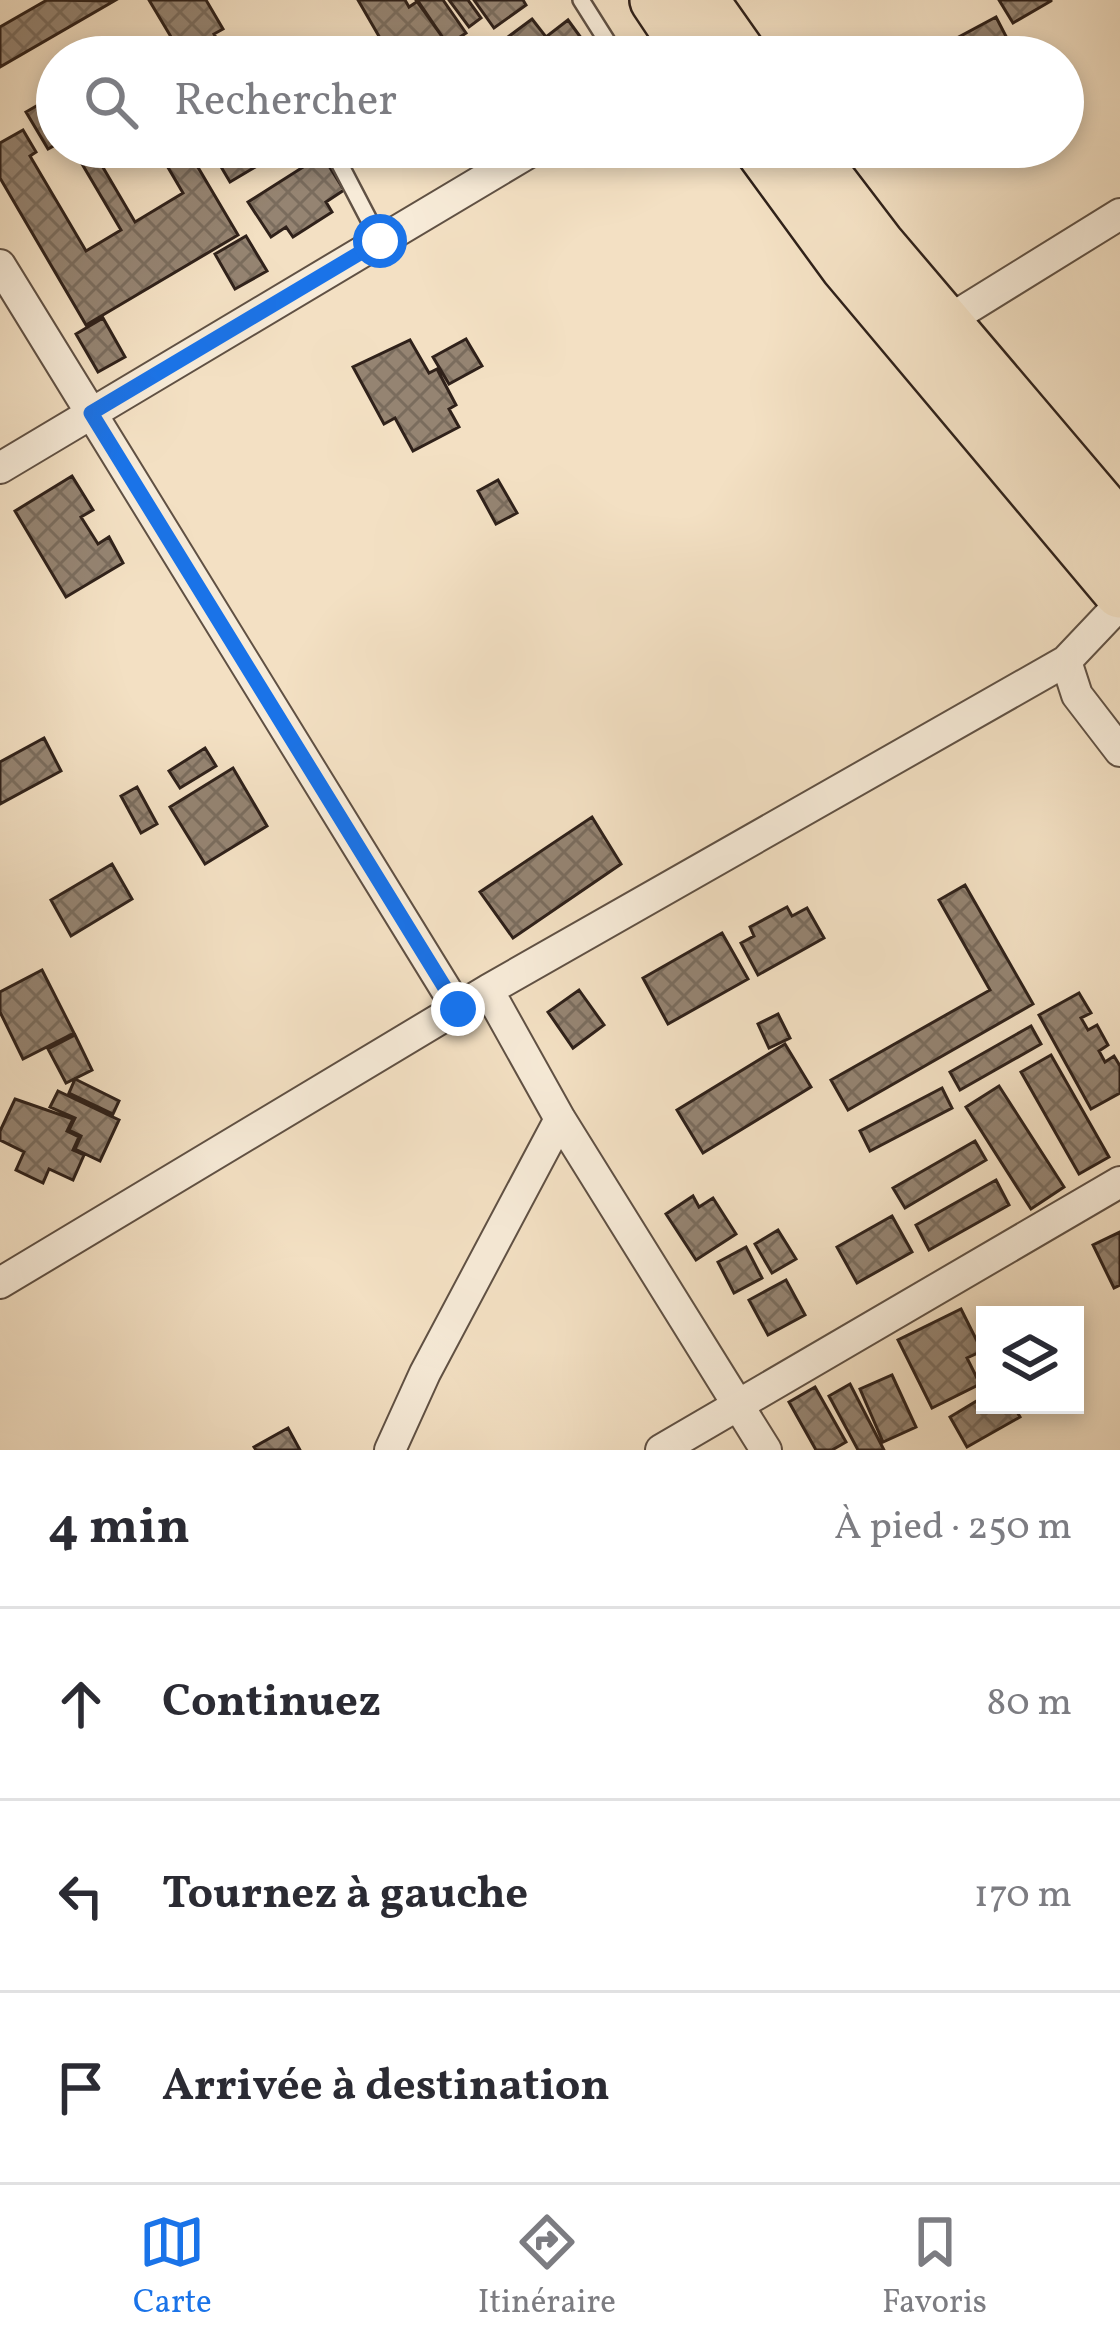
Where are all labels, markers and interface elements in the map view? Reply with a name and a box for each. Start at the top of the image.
search box [36,36,1084,168]
icon: search [78,69,144,135]
text: Rechercher [174,71,397,134]
route start [353,214,407,268]
route end [431,982,485,1036]
map controls [976,1306,1084,1414]
button: layers [976,1306,1084,1414]
text: 4 min [48,1493,190,1564]
text: À pied · 250 m [834,1501,1072,1555]
icon: ahead [48,1671,114,1737]
text: Continuez [162,1672,381,1735]
text: 80 m [986,1677,1072,1731]
icon: left [48,1863,114,1929]
text: Tournez à gauche [162,1864,528,1927]
text: 170 m [974,1869,1072,1923]
icon: arrive [48,2055,114,2121]
text: Arrivée à destination [162,2056,610,2119]
tab: Carte [133,2209,212,2327]
tab: Itinéraire [478,2209,616,2327]
tab: Favoris [882,2209,987,2327]

